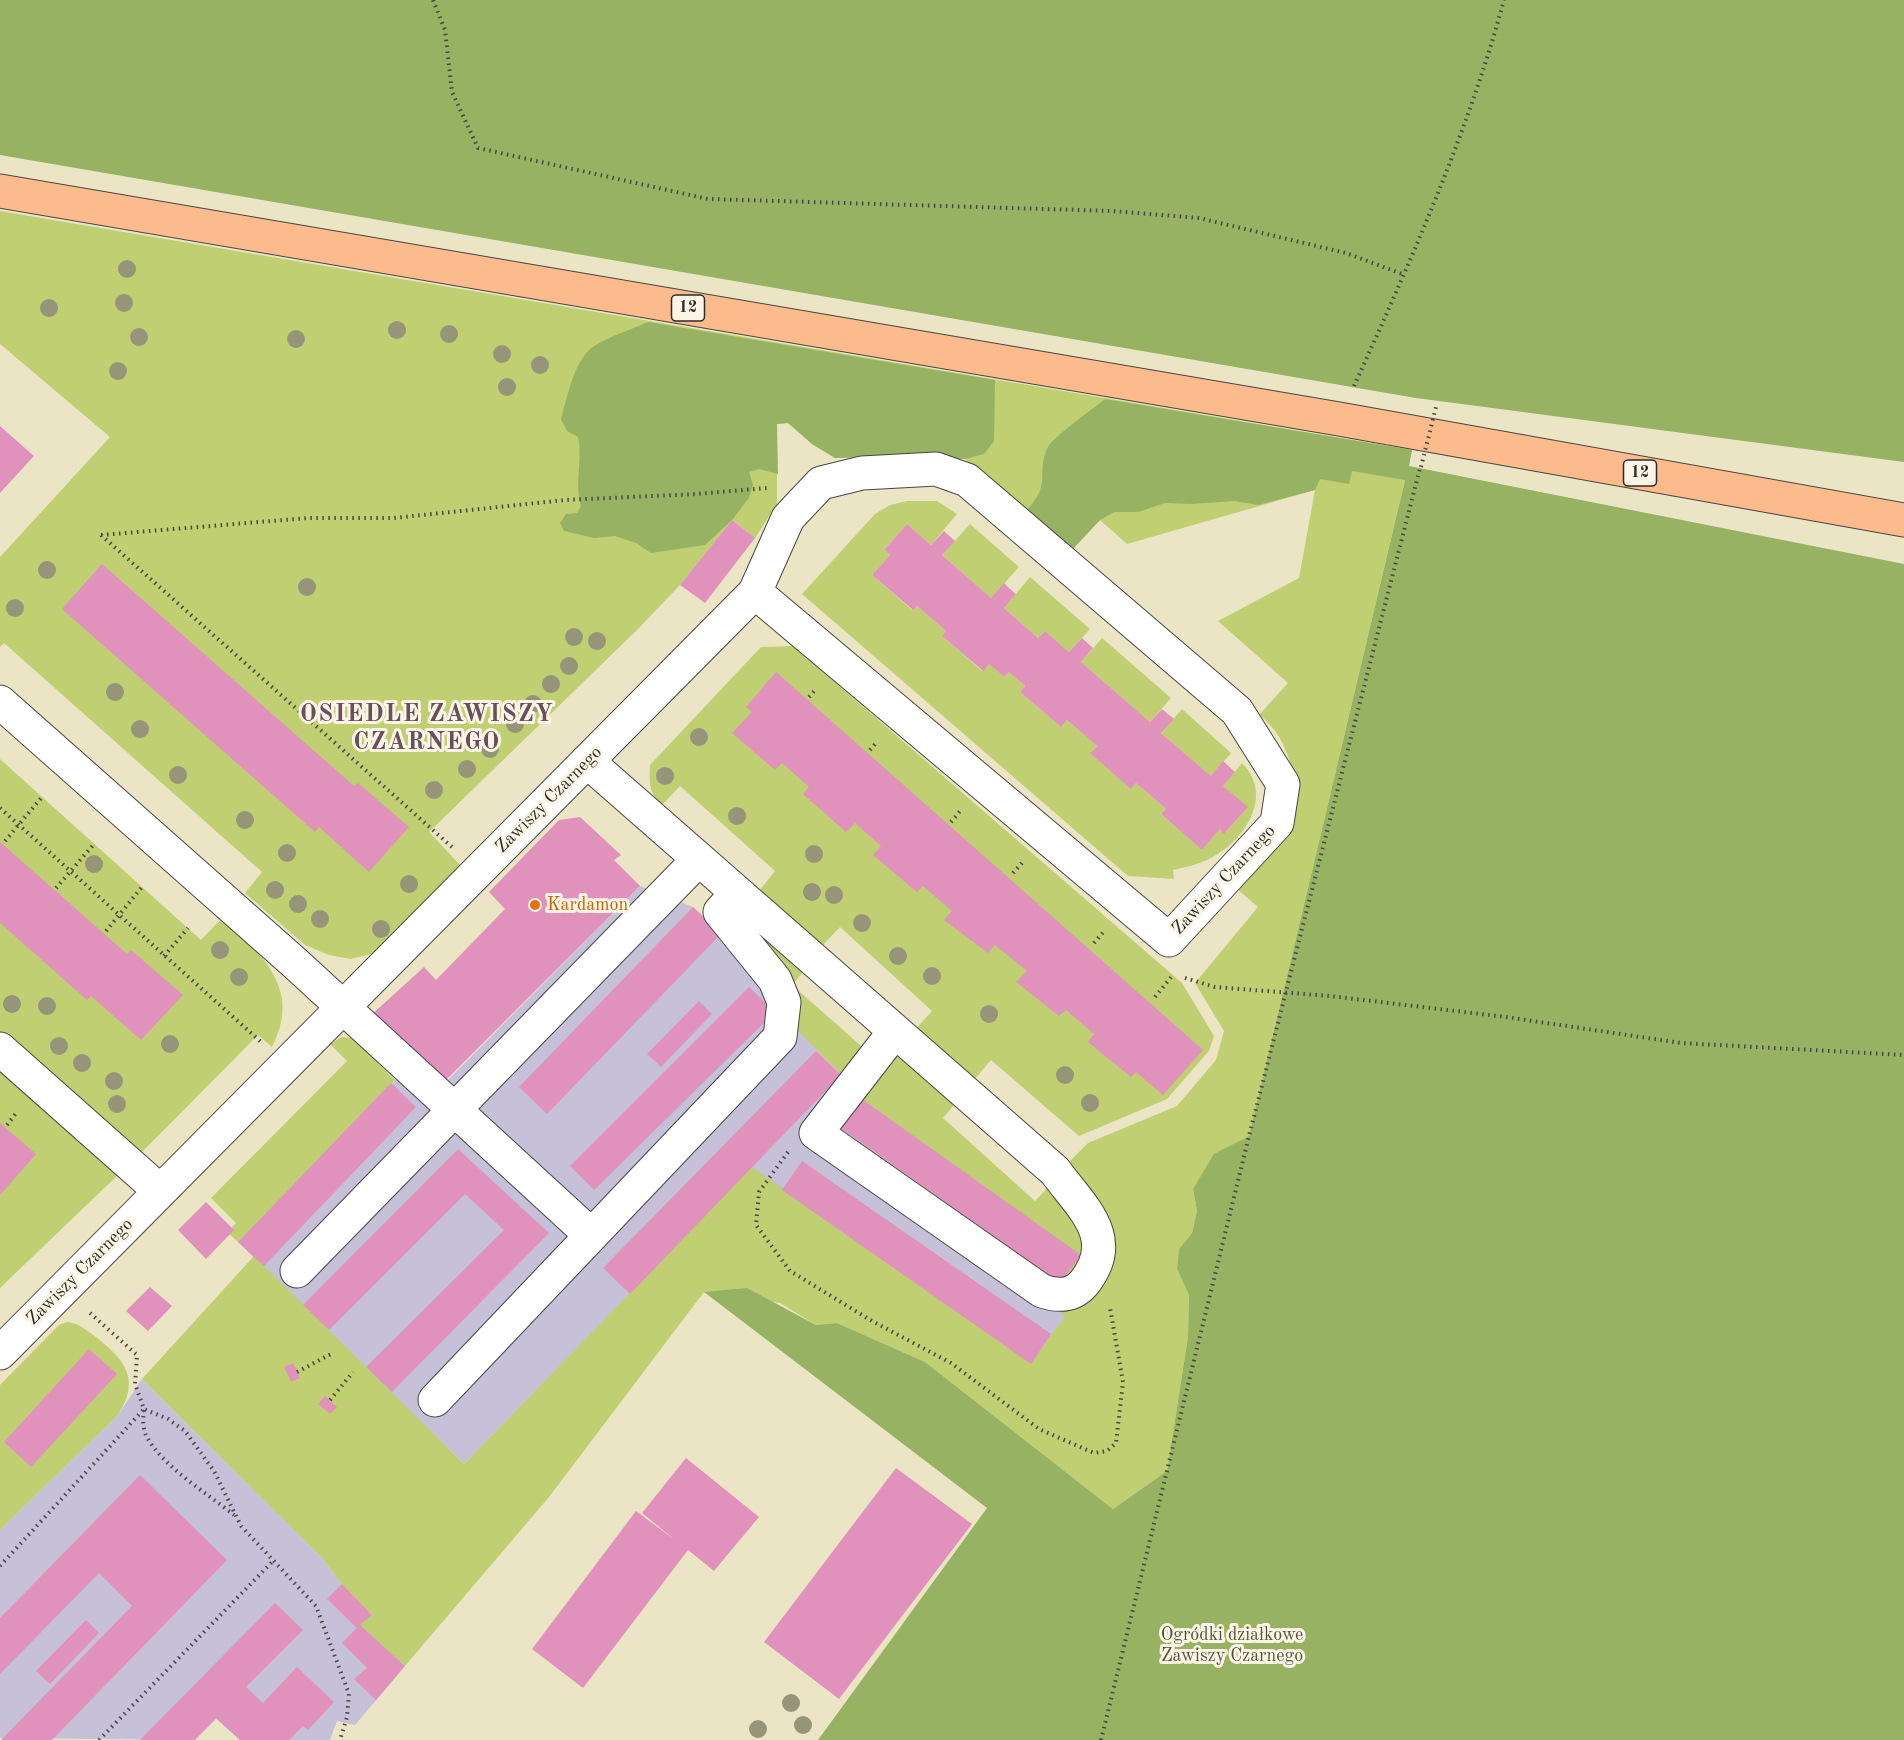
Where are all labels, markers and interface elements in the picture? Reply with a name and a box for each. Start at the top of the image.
road number: 12 [672,295,704,321]
road number: 12 [1624,460,1656,486]
district label: OSIEDLE ZAWISZY CZARNEGO [300,701,554,757]
street label: Zawiszy Czarnego [491,742,607,858]
street label: Zawiszy Czarnego [1168,821,1280,939]
place label: Kardamon [547,894,628,916]
marker: Kardamon [528,898,542,912]
street label: Zawiszy Czarnego [22,1214,138,1330]
park label: Ogródki działkowe Zawiszy Czarnego [1161,1624,1303,1666]

